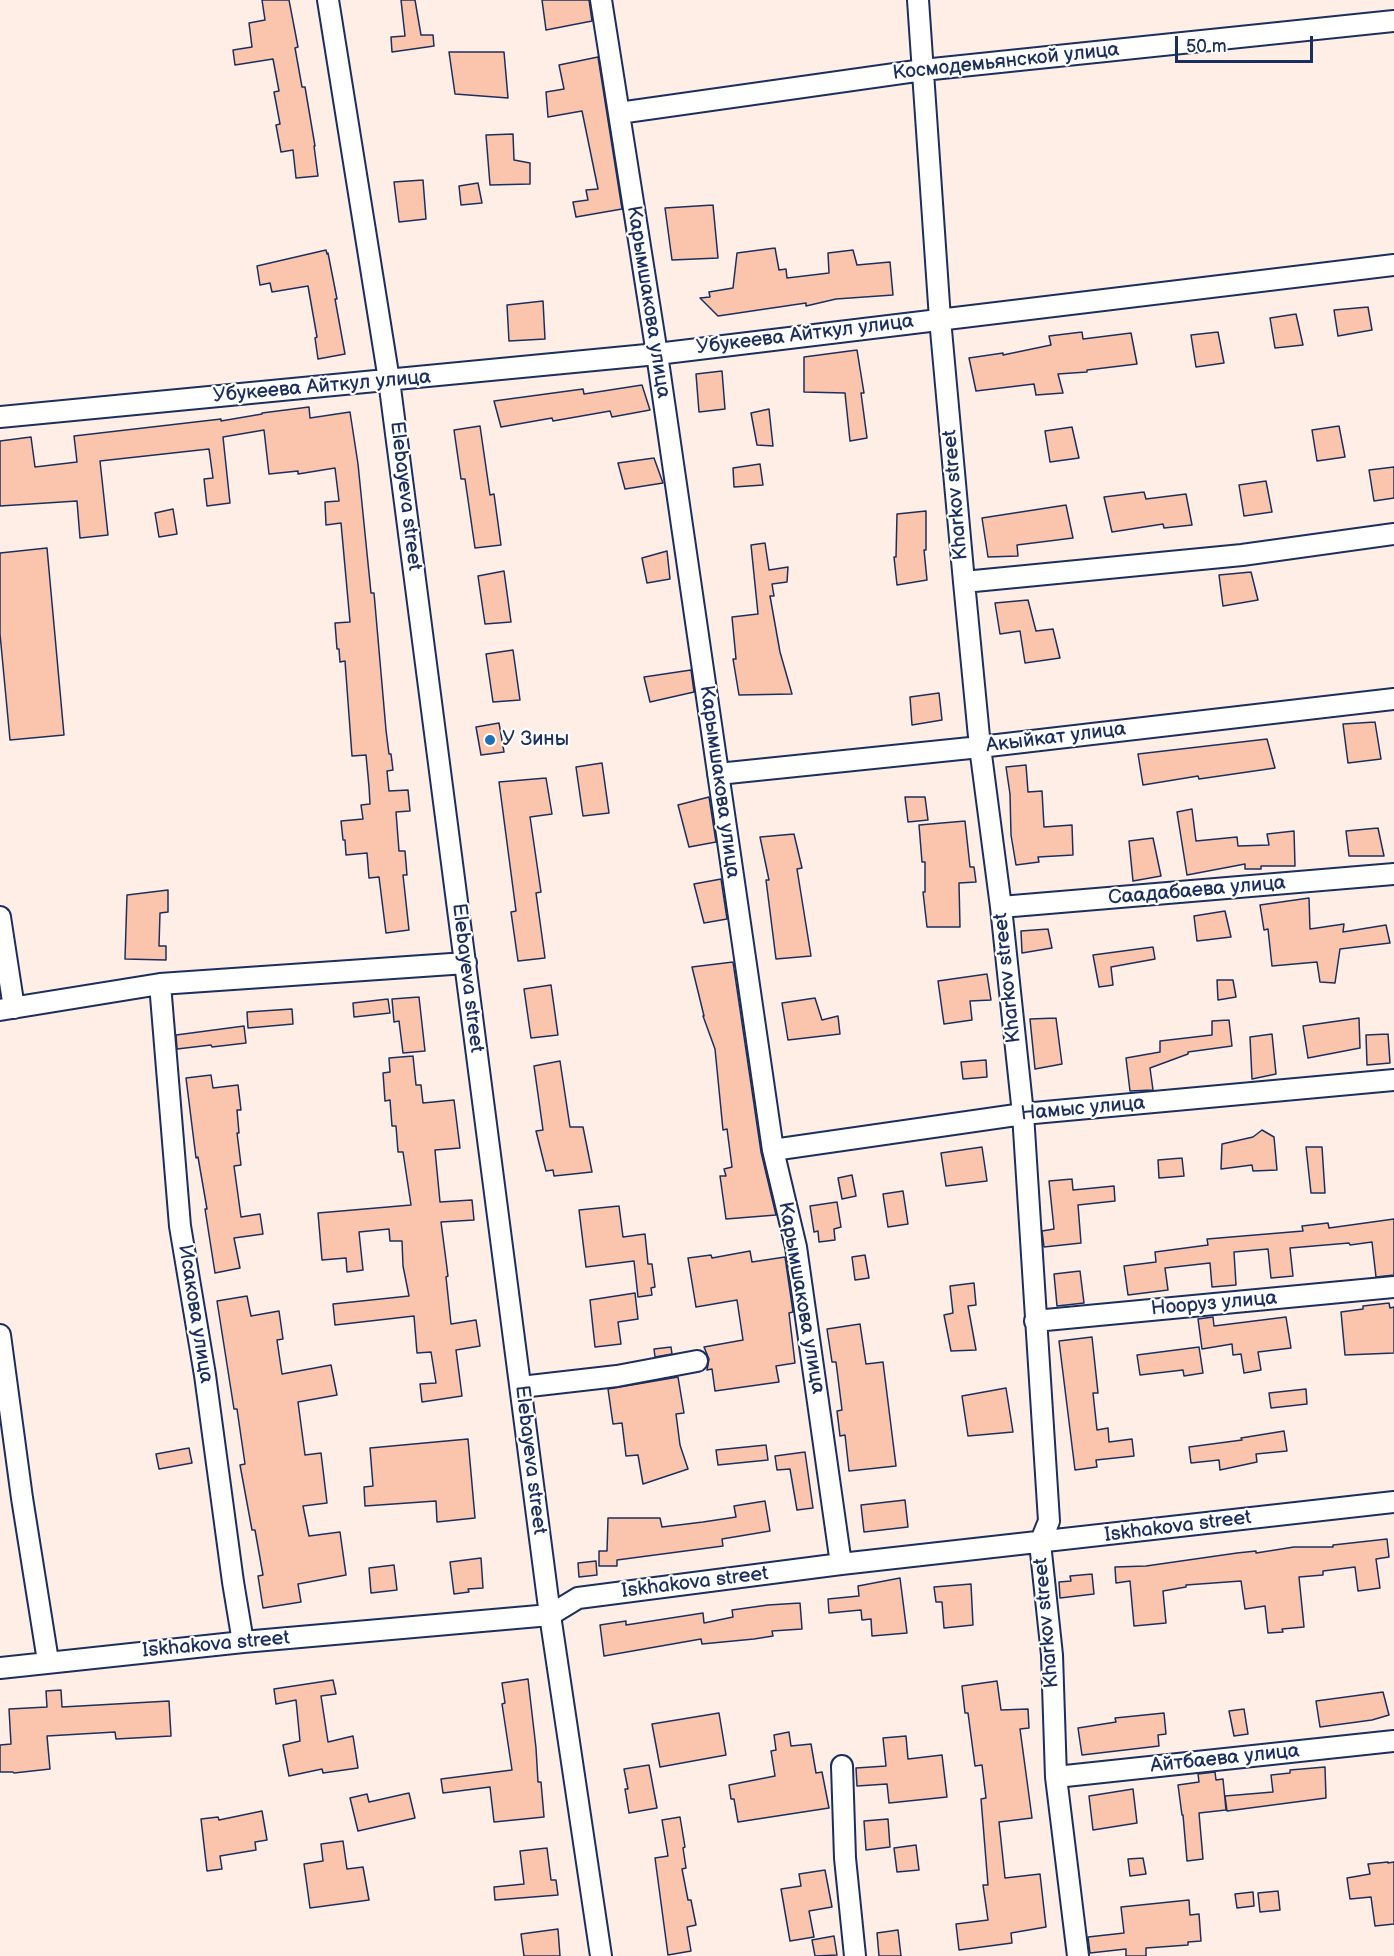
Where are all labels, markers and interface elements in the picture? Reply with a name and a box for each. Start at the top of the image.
scale bar [1178,24,1316,62]
text: 50 m [1186,36,1227,57]
street label: Космодемьянской улица [891,38,1121,86]
street label: Карымшакова улица [621,204,675,400]
street label: Убукеева Айткул улица [695,310,915,360]
street label: Убукеева Айткул улица [212,366,432,408]
street label: Elebayeva street [384,420,426,572]
street label: Kharkov street [938,429,974,561]
street label: Карымшакова улица [694,684,744,880]
street label: Акыйкат улица [985,718,1127,758]
place label: У Зины [502,728,569,752]
marker: У Зины [483,733,497,747]
street label: Саадабаева улица [1107,871,1287,911]
street label: Elebayeva street [446,902,488,1054]
street label: Kharkov street [989,912,1027,1044]
street label: Намыс улица [1020,1092,1146,1126]
street label: Карымшакова улица [772,1200,830,1396]
street label: Исакова улица [172,1243,218,1385]
street label: Нооруз улица [1150,1287,1278,1321]
street label: Elebayeva street [509,1384,551,1536]
street label: Iskhakova street [1103,1506,1253,1548]
street label: Kharkov street [1029,1557,1065,1689]
street label: Iskhakova street [620,1562,770,1604]
street label: Iskhakova street [141,1627,291,1663]
street label: Айтбаева улица [1149,1739,1301,1779]

